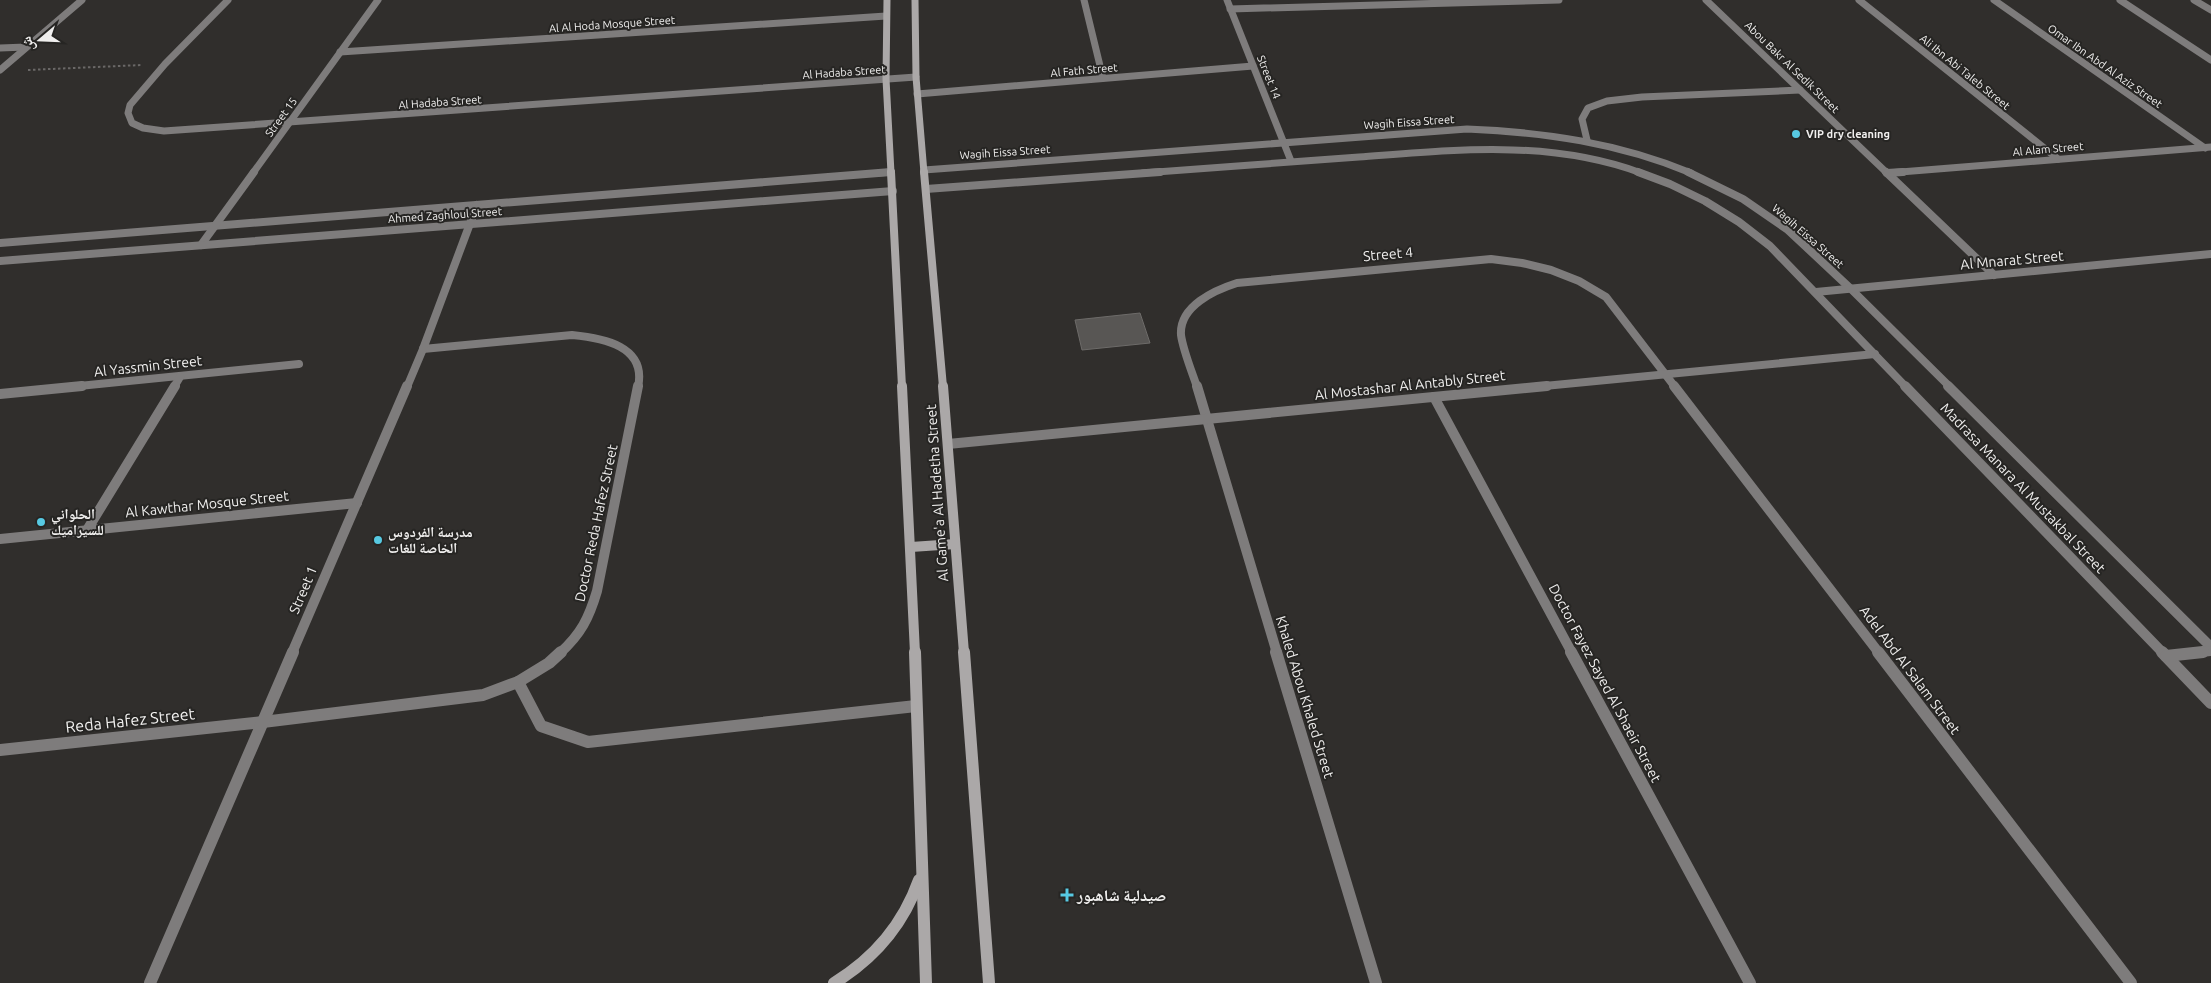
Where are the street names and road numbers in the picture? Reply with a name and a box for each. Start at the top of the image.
street label: Al Al Hoda Mosque Street [548,14,676,34]
street label: Abou Bakr Al Sedik Street [1743,19,1842,116]
street label: Omar Ibn Abd Al Aziz Street [2046,22,2165,111]
street label: Ali Ibn Abi Taleb Street [1918,32,2013,112]
street label: Street 14 [1255,54,1283,100]
street label: Al Fath Street [1050,61,1119,79]
street label: Al Hadaba Street [802,63,887,81]
street label: Al Hadaba Street [398,93,483,111]
street label: Street 15 [263,95,299,139]
street label: Wagih Eissa Street [1363,113,1455,131]
street label: Al Alam Street [2012,140,2085,158]
street label: Wagih Eissa Street [959,143,1051,161]
street label: Wagih Eissa Street [1770,202,1847,271]
street label: Ahmed Zaghloul Street [388,205,503,225]
street label: Street 4 [1362,244,1414,264]
street label: Al Mnarat Street [1960,247,2065,272]
street label: Al Yassmin Street [93,352,203,380]
street label: Al Mostashar Al Antably Street [1314,367,1507,403]
street label: Madrasa Manara Al Mustakbal Street [1937,400,2109,577]
street label: Al Game'a Al Hadetha Street [923,403,951,582]
street label: Doctor Reda Hafez Street [571,442,621,603]
street label: Al Kawthar Mosque Street [124,487,290,521]
street label: Street 1 [286,564,320,616]
street label: Doctor Fayez Sayed Al Shaeir Street [1546,581,1665,785]
street label: Adel Abd Al Salam Street [1857,603,1964,738]
street label: Khaled Abou Khaled Street [1273,614,1337,781]
street label: Reda Hafez Street [64,704,196,736]

